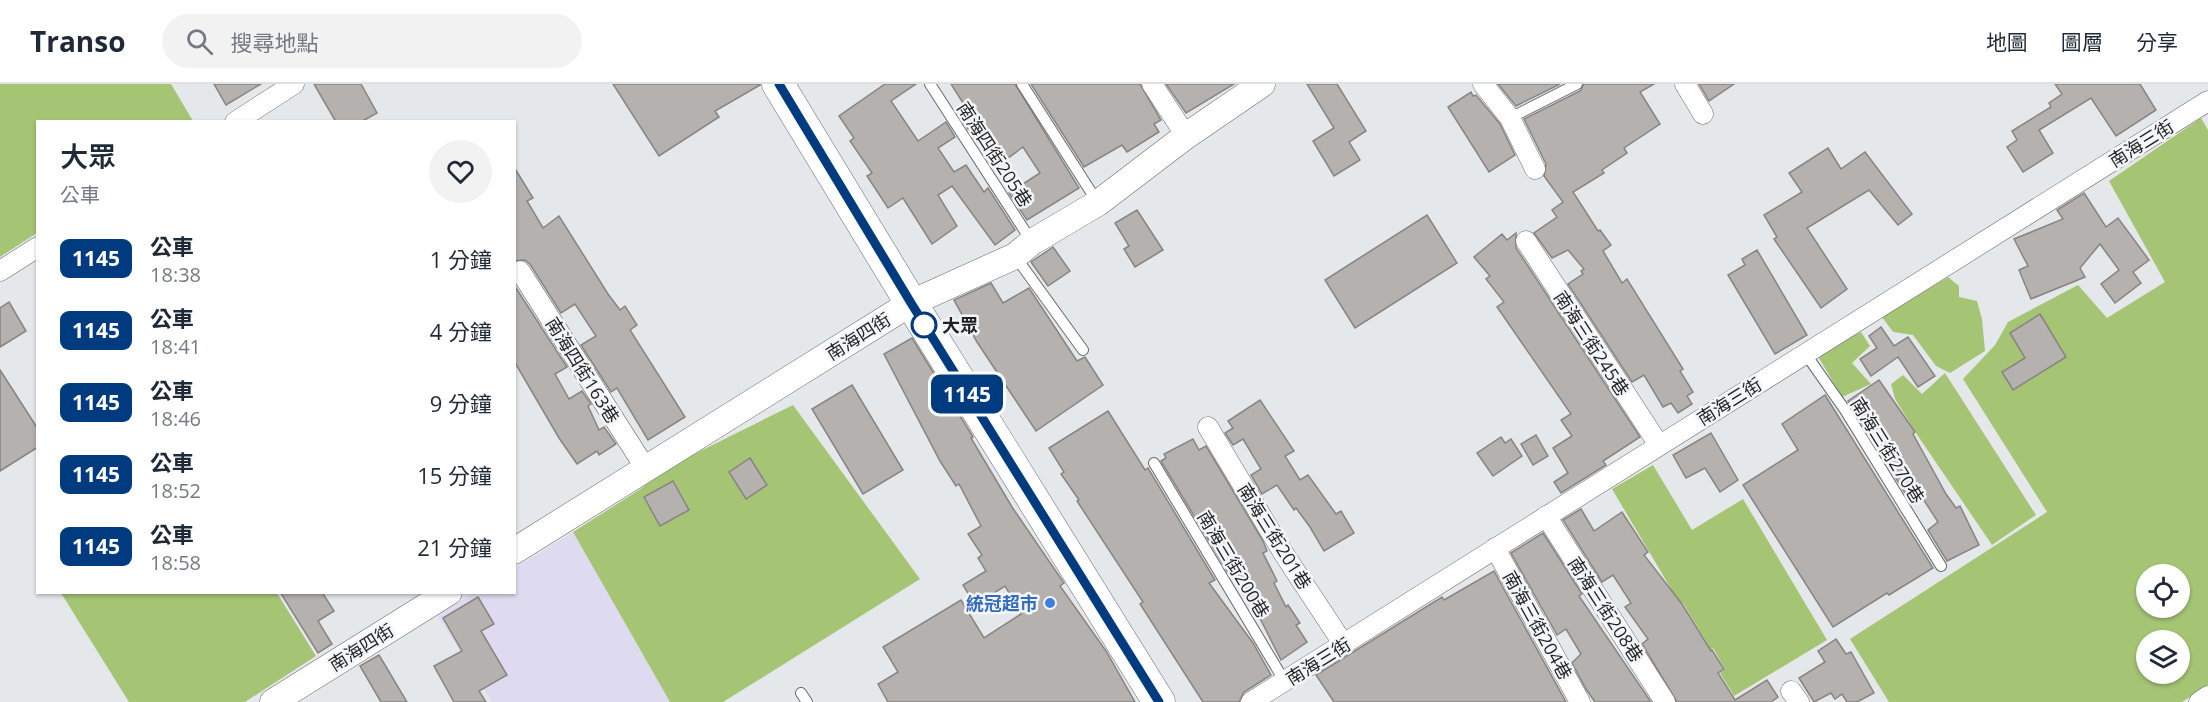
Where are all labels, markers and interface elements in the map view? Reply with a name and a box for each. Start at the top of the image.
search box [162,14,582,68]
text: Transo [30,22,126,60]
icon: search [183,25,216,58]
text: 搜尋地點 [231,27,319,57]
text: 地圖 [1986,28,2028,56]
text: 圖層 [2061,28,2103,56]
text: 分享 [2136,28,2178,56]
street label: 南海四街205巷 [952,97,1038,211]
street label: 南海三街 [2104,114,2178,172]
text: 大眾 [60,137,116,175]
button: heart [429,140,492,203]
text: 公車 [60,181,100,208]
text: 公車 [150,231,194,261]
text: 1145 [72,244,120,272]
text: 1 分鐘 [430,244,492,274]
text: 18:38 [150,261,201,288]
street label: 南海三街245巷 [1549,286,1635,400]
text: 公車 [150,303,194,333]
street label: 南海四街 [821,307,895,365]
street label: 南海四街163巷 [541,312,625,428]
marker: 大眾 [911,312,937,338]
place label: 大眾 [942,313,978,337]
text: 1145 [72,316,120,344]
text: 4 分鐘 [430,316,492,346]
text: 18:41 [150,333,201,360]
street label: 南海三街 [1692,372,1766,430]
line badge: 1145 [925,374,1009,414]
text: 公車 [150,375,194,405]
text: 1145 [943,380,991,408]
text: 1145 [72,388,120,416]
text: 9 分鐘 [430,388,492,418]
street label: 南海三街270巷 [1846,392,1930,508]
text: 18:46 [150,405,201,432]
text: 公車 [150,447,194,477]
text: 1145 [72,460,120,488]
text: 15 分鐘 [417,460,492,490]
text: 18:52 [150,477,201,504]
street label: 南海三街201巷 [1233,478,1317,594]
street label: 南海三街200巷 [1193,506,1275,622]
text: 公車 [150,519,194,549]
text: 1145 [72,532,120,560]
text: 21 分鐘 [417,532,492,562]
text: 18:58 [150,549,201,576]
street label: 南海三街208巷 [1563,552,1649,666]
map controls [2136,564,2190,684]
button: locate [2136,564,2190,618]
street label: 南海三街204巷 [1498,566,1578,684]
place label: 統冠超市 [966,591,1038,615]
marker: 統冠超市 [1043,596,1057,610]
street label: 南海四街 [324,618,398,676]
button: layers [2136,630,2190,684]
street label: 南海三街 [1281,632,1355,690]

